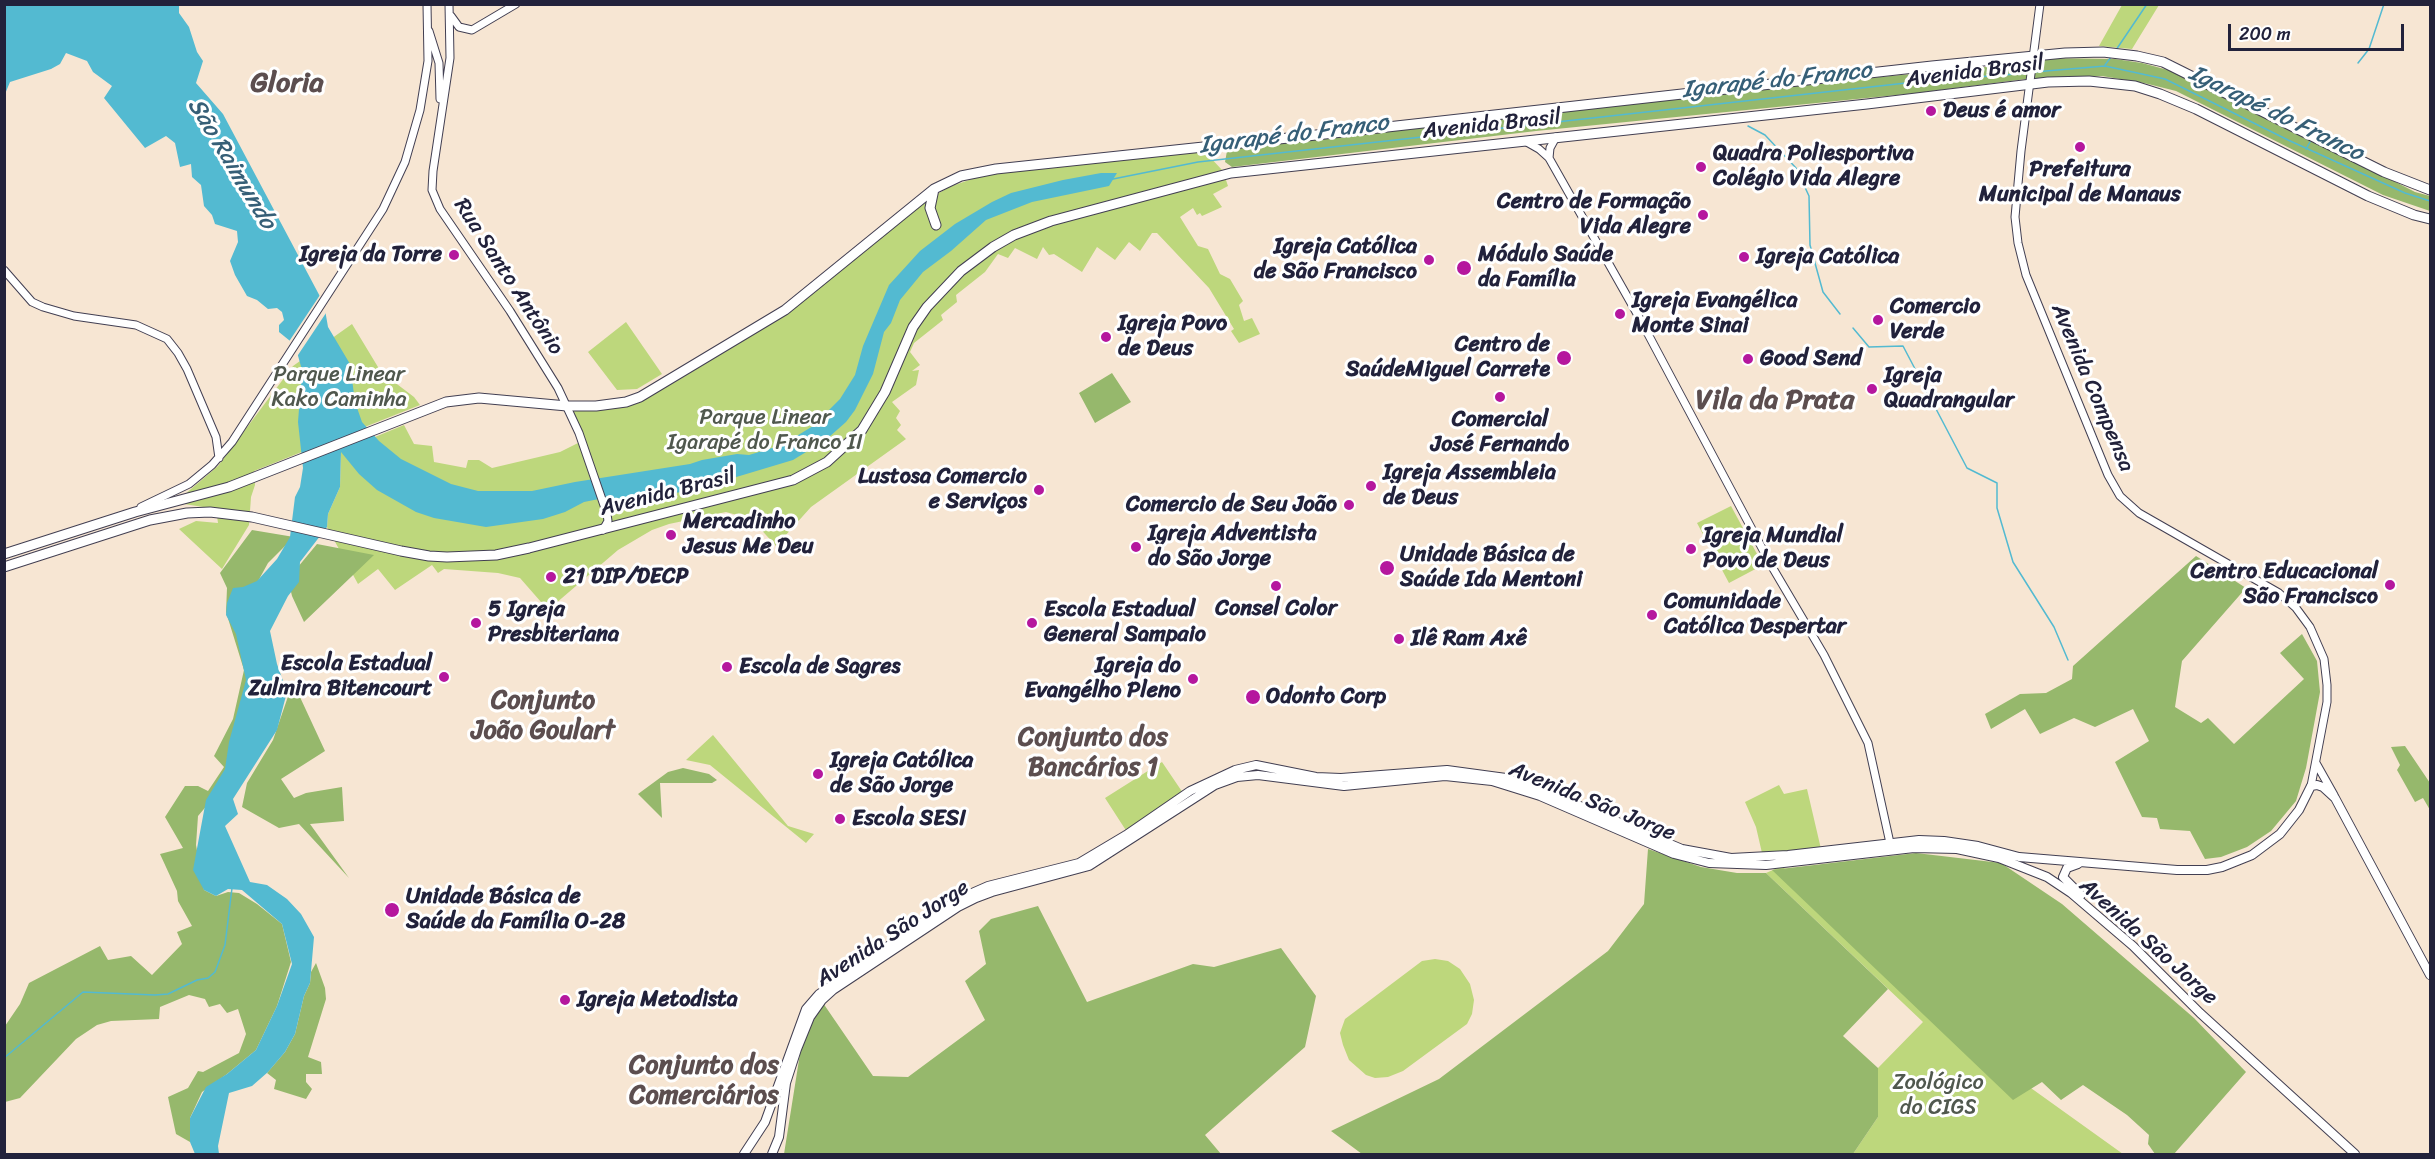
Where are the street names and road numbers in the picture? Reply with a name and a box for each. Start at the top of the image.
street label: Avenida Brasil [1905,50,2045,94]
street label: Avenida Brasil [1422,105,1562,145]
street label: Rua Santo Antônio [448,194,568,360]
street label: Avenida Compensa [2045,300,2139,476]
street label: Avenida Brasil [598,463,738,523]
street label: Avenida São Jorge [1505,757,1679,847]
street label: Avenida São Jorge [2073,873,2223,1011]
street label: Avenida São Jorge [812,875,974,993]

